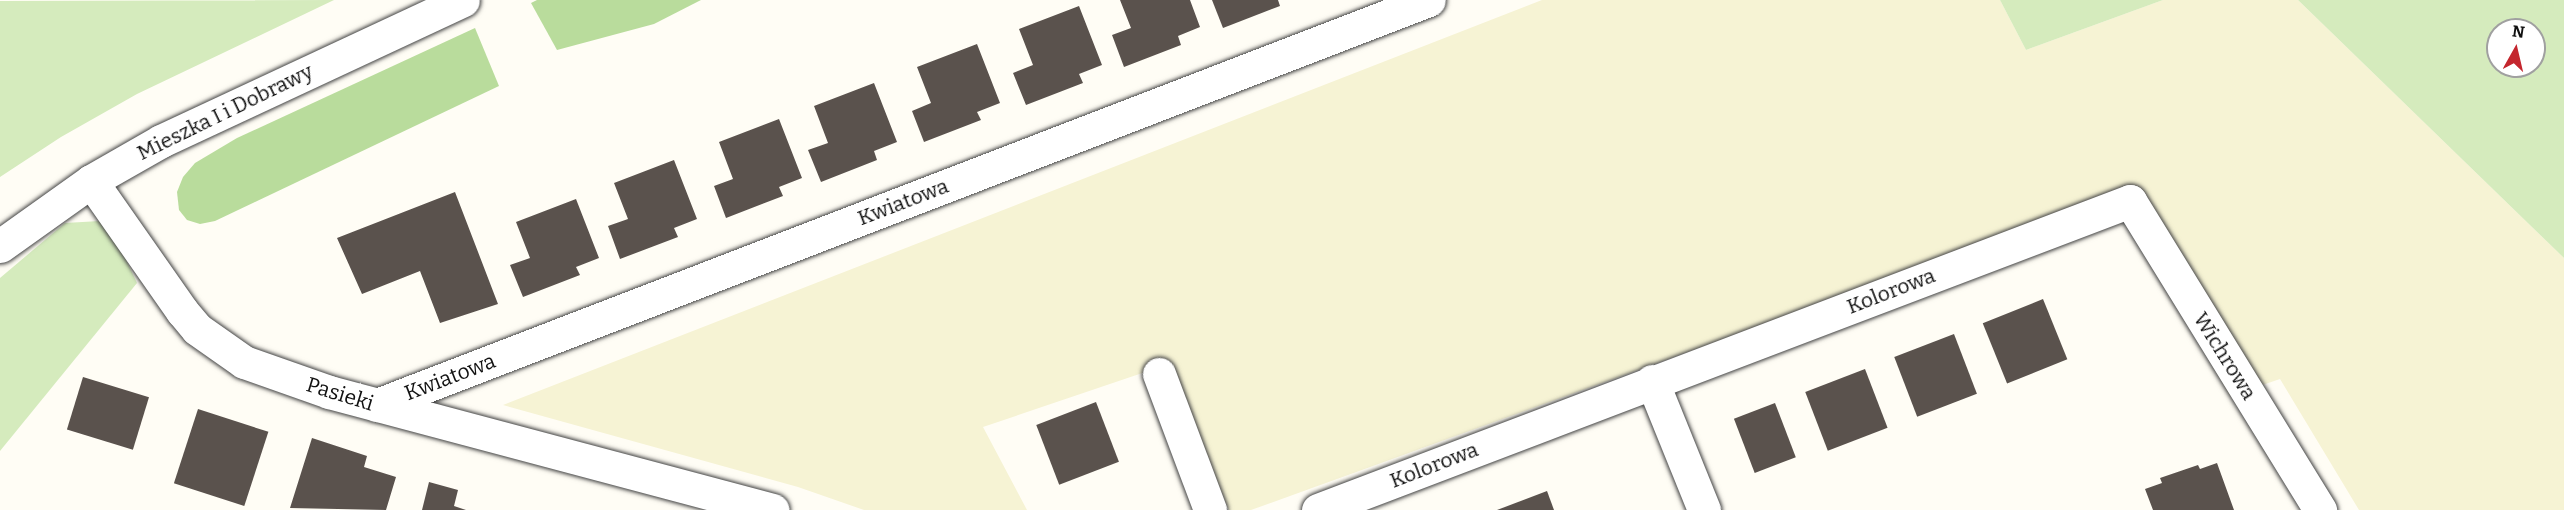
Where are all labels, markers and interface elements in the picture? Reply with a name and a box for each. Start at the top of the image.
north arrow [2486,18,2546,78]
text: N [2511,21,2526,42]
street label: Mieszka I i Dobrawy [133,58,317,166]
street label: Kwiatowa [854,173,952,231]
street label: Kolorowa [1843,263,1939,319]
street label: Wichrowa [2188,308,2262,404]
street label: Kwiatowa [401,348,499,406]
street label: Pasieki [303,372,377,416]
street label: Kolorowa [1386,437,1482,493]

